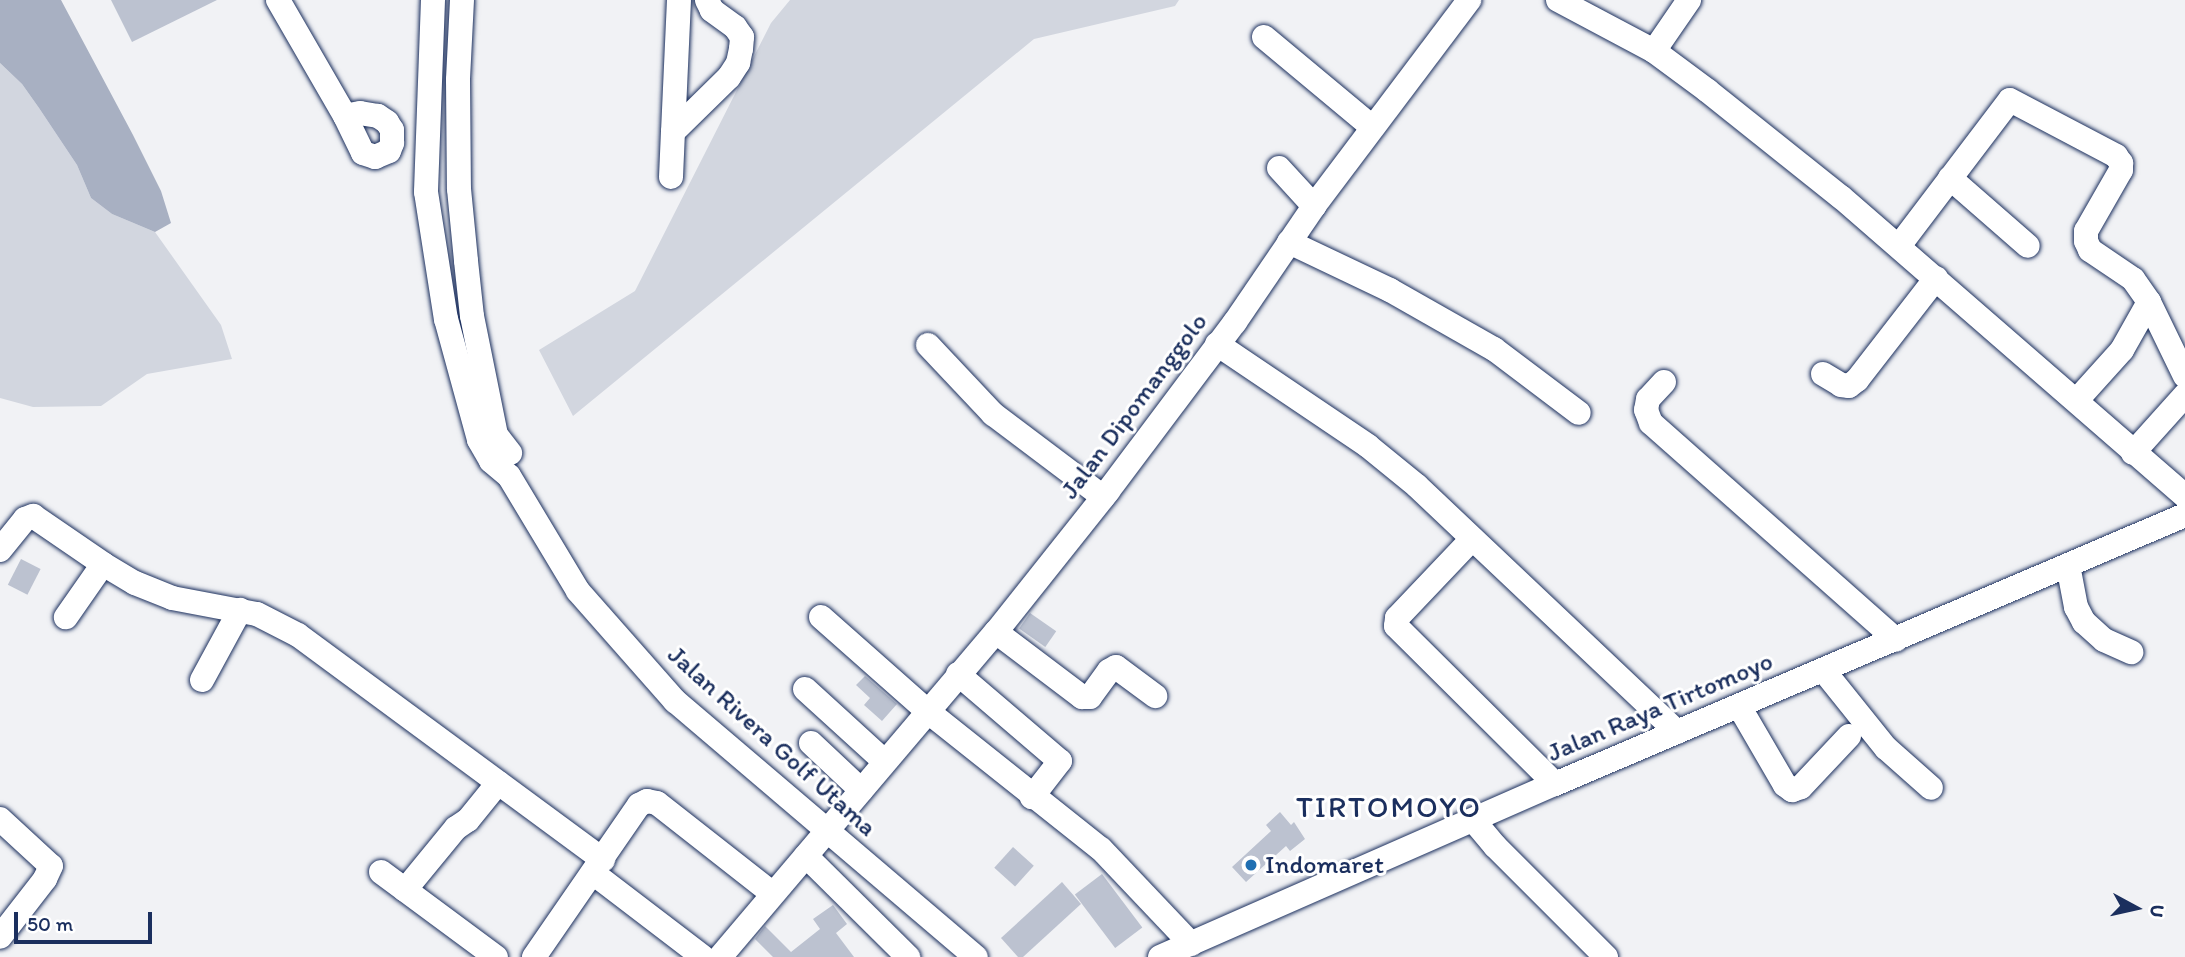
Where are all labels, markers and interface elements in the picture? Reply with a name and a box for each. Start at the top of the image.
street label: Jalan Dipomanggolo [1054,306,1214,506]
street label: Jalan Rivera Golf Utama [661,639,883,843]
street label: Jalan Raya Tirtomoyo [1543,646,1777,768]
district label: TIRTOMOYO [1297,789,1481,825]
place label: Indomaret [1265,849,1384,881]
marker: Indomaret [1243,857,1259,873]
north arrow [2101,873,2171,943]
scale bar [18,898,156,942]
text: U [2145,903,2170,919]
text: 50 m [27,911,73,936]

